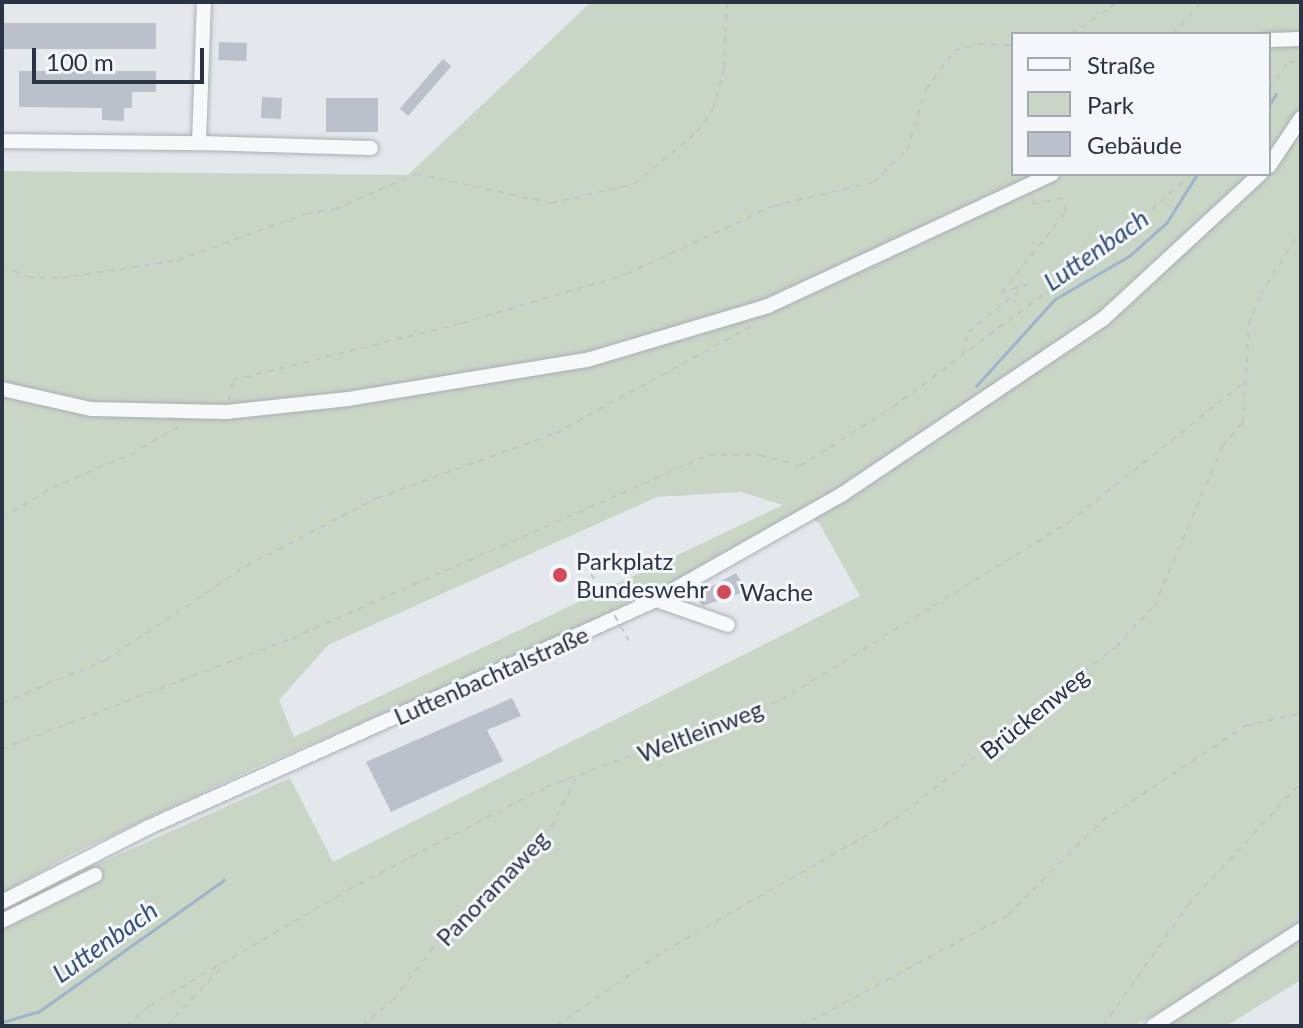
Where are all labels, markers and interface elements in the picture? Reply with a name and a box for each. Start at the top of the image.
scale bar [36,32,208,82]
legend [1011,32,1271,176]
text: 100 m [46,47,114,76]
text: Straße [1087,50,1155,79]
text: Park [1087,90,1134,119]
text: Gebäude [1087,130,1182,159]
water label: Luttenbach [1037,203,1155,297]
place label: Parkplatz Bundeswehr [576,547,708,603]
marker: Parkplatz Bundeswehr [551,566,569,584]
place label: Wache [740,578,813,606]
marker: Wache [715,583,733,601]
street label: Luttenbachtalstraße [389,619,593,731]
street label: Brückenweg [974,661,1094,765]
street label: Weltleinweg [633,694,767,768]
street label: Panoramaweg [430,824,554,952]
water label: Luttenbach [46,895,164,989]

